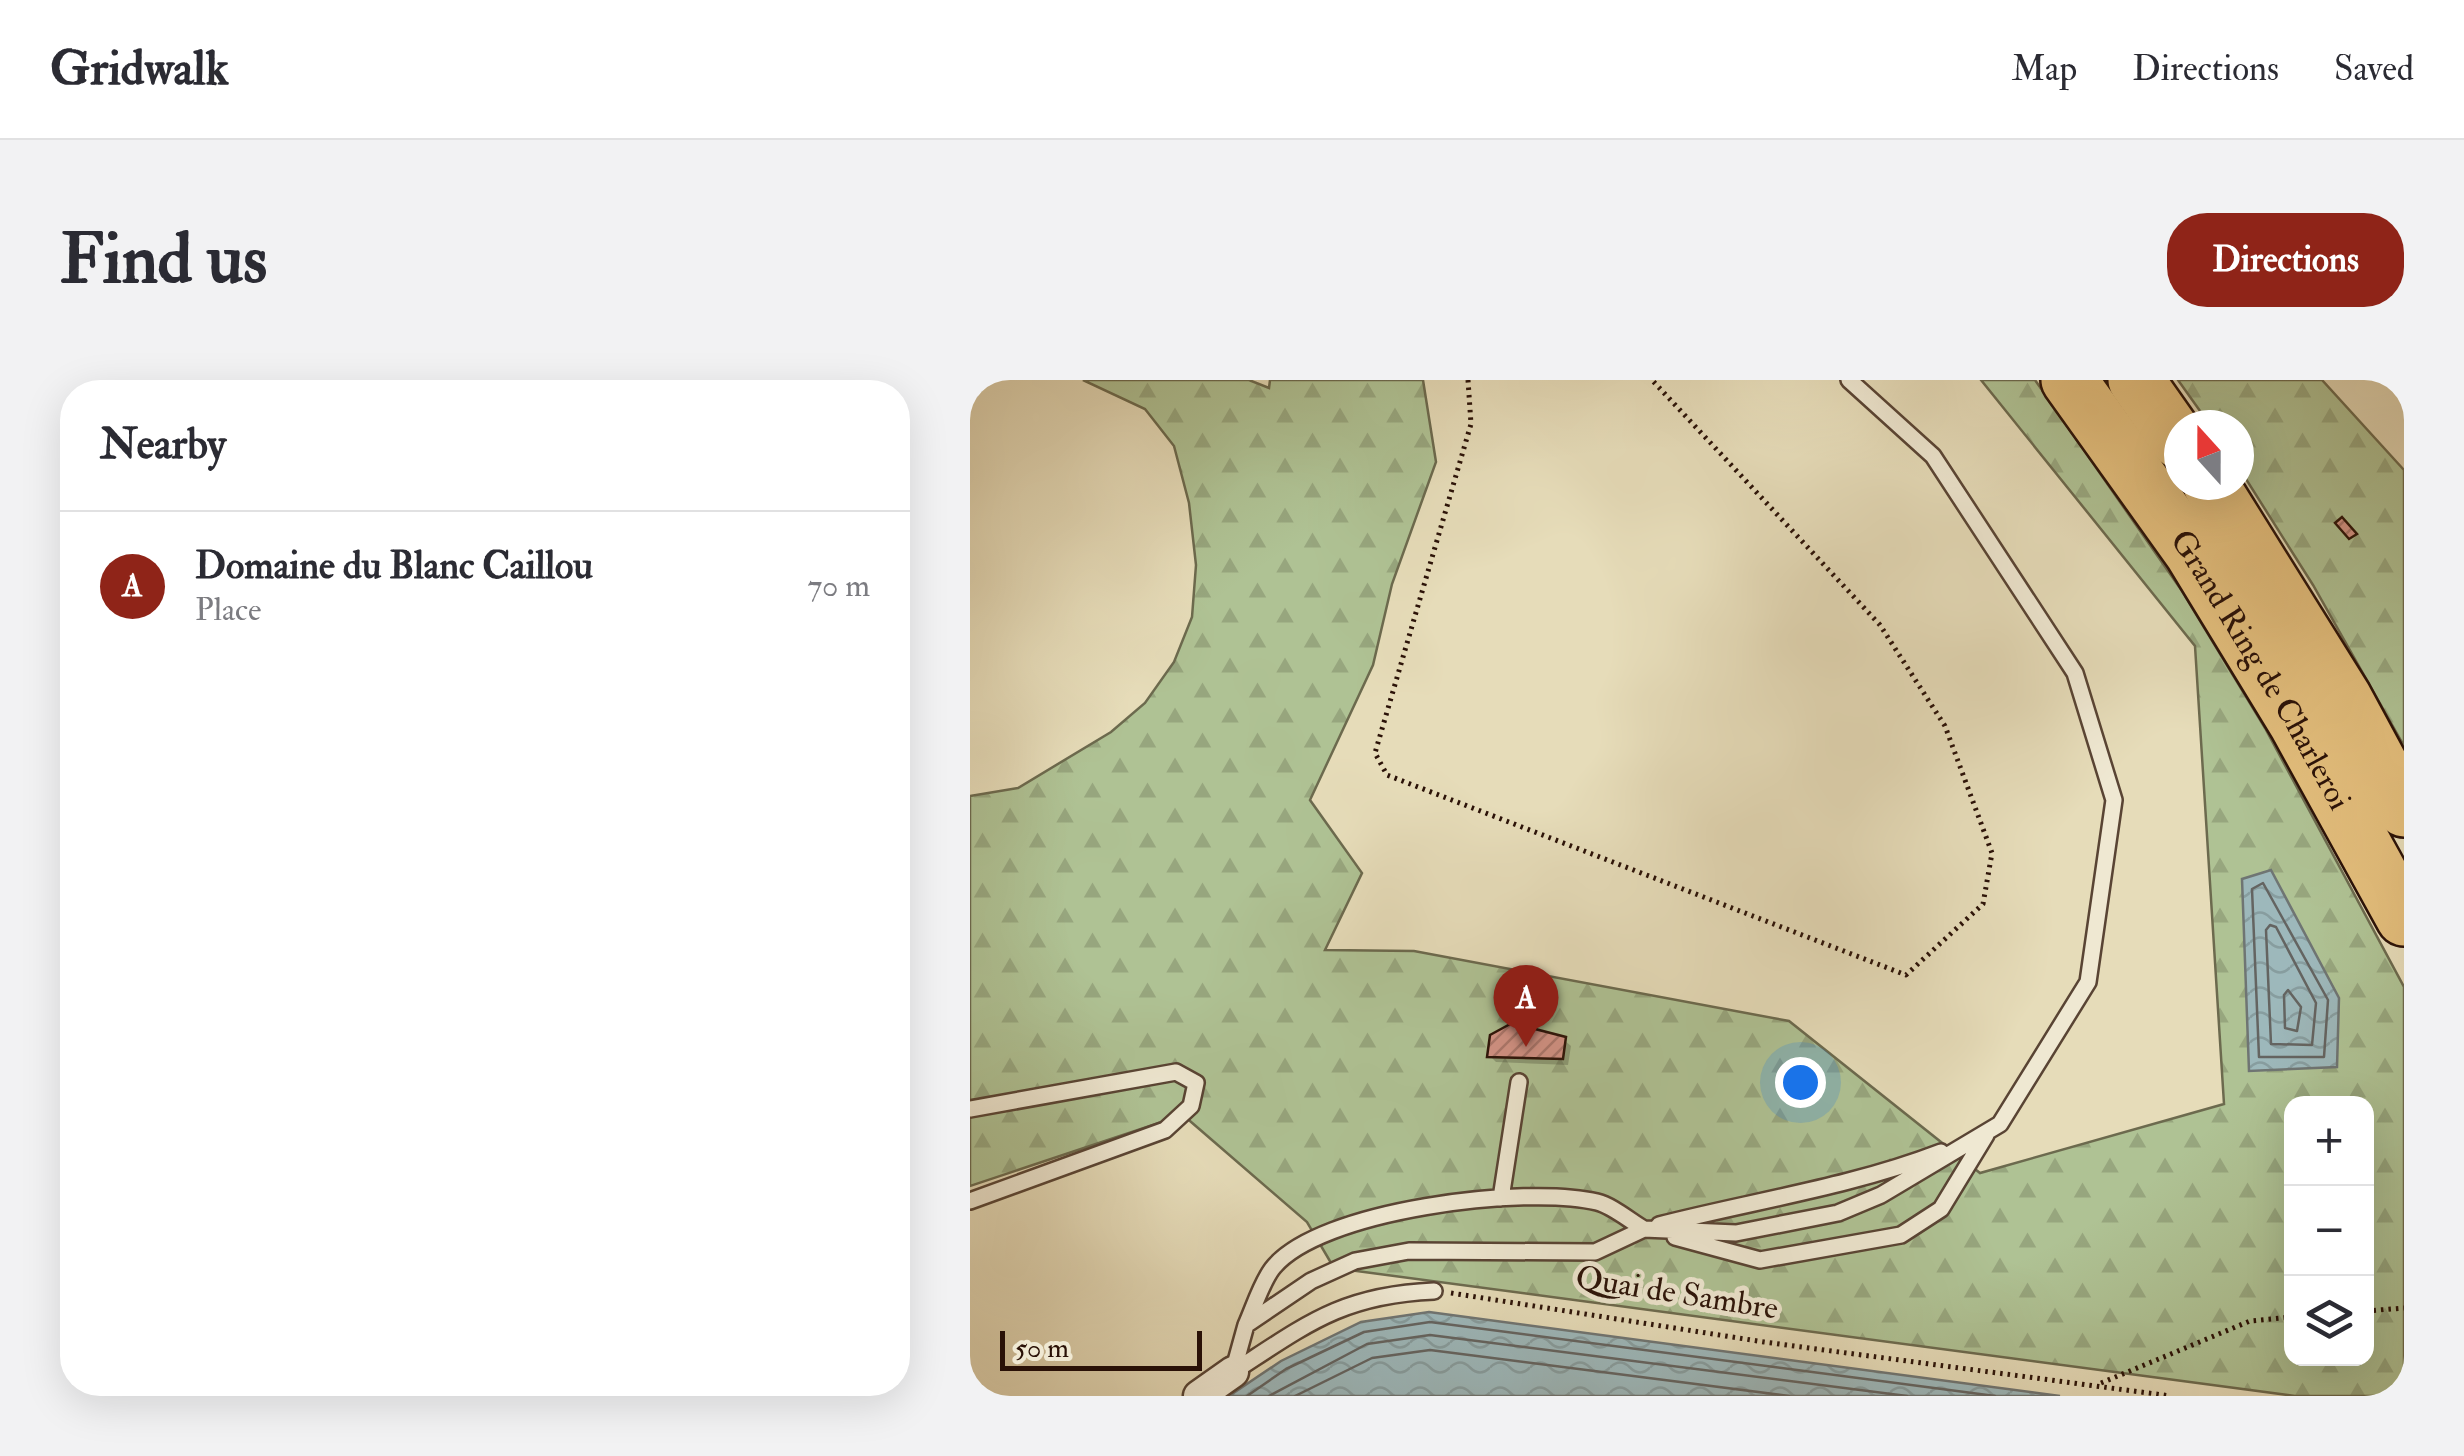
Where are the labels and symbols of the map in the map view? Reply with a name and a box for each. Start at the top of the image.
north arrow [2164,410,2254,500]
street label: Grand Ring de Charleroi [2161,522,2359,817]
pin: A [1494,964,1558,1047]
your location [1775,1057,1826,1108]
street label: Quai de Sambre [1573,1257,1781,1329]
scale bar [1000,1326,1202,1370]

